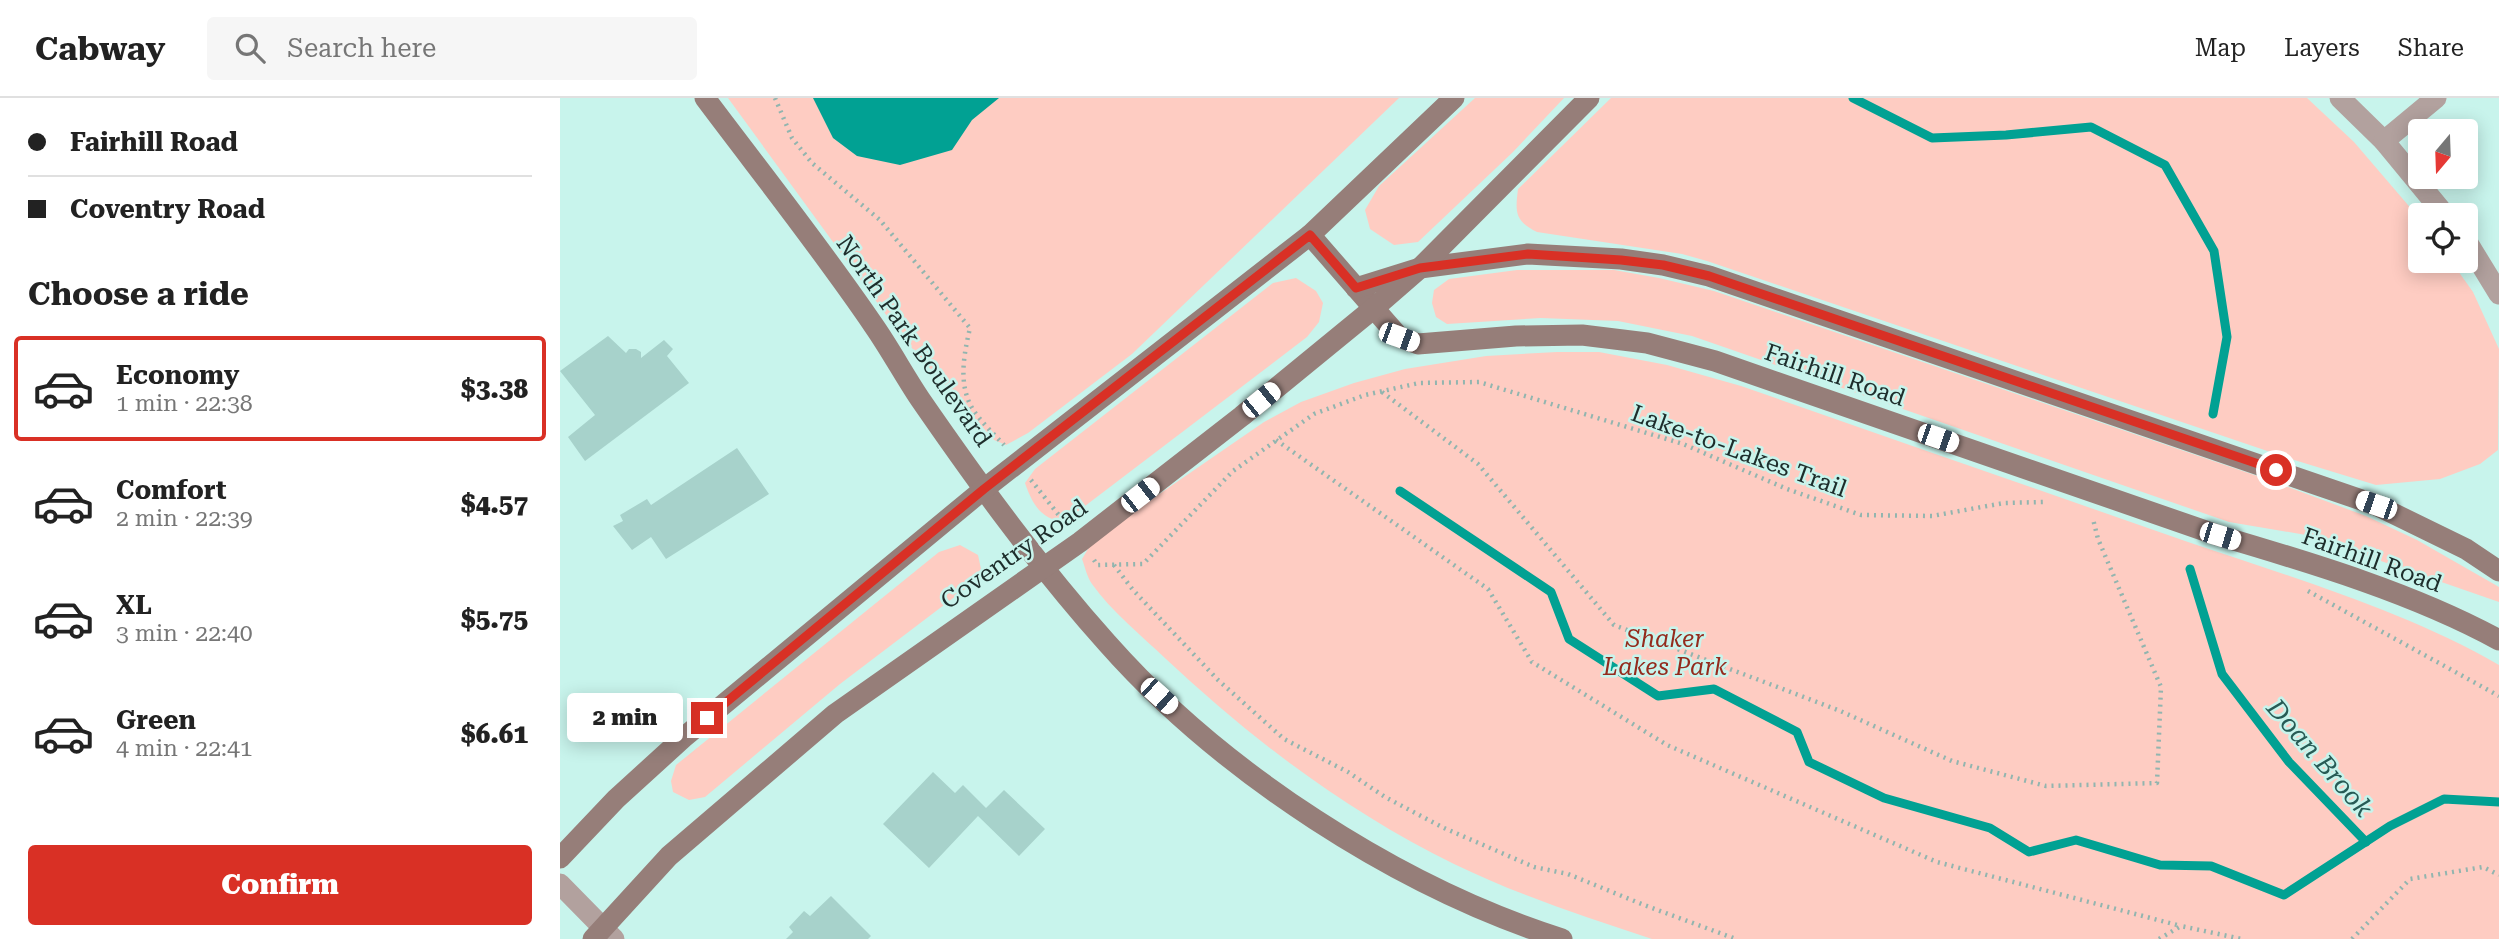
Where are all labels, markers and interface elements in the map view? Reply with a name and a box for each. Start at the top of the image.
search box [207,17,697,80]
text: Cabway [35,29,165,68]
icon: search [231,29,269,67]
text: Search here [287,33,436,63]
text: Map [2195,34,2246,62]
text: Layers [2284,34,2360,62]
text: Share [2398,34,2464,62]
north arrow [2408,119,2478,189]
map controls [2408,119,2478,273]
text: Fairhill Road [70,127,238,157]
text: Coventry Road [70,194,265,224]
button: locate [2408,203,2478,273]
street label: North Park Boulevard [831,230,997,452]
text: Choose a ride [28,275,249,313]
car [1376,320,1423,354]
street label: Fairhill Road [1761,338,1909,412]
icon: car [32,357,95,420]
text: Economy [116,360,239,390]
text: $3.38 [461,374,528,404]
car [1239,379,1284,421]
text: 1 min · 22:38 [116,390,253,417]
street label: Lake-to-Lakes Trail [1627,399,1851,503]
car [1915,421,1962,455]
route start [2260,454,2292,486]
icon: car [32,472,95,535]
car [1117,474,1164,516]
text: Comfort [116,475,226,505]
car [2353,488,2400,522]
text: $4.57 [461,489,528,519]
street label: Coventry Road [935,493,1093,615]
text: 2 min · 22:39 [116,505,253,532]
car [2197,520,2244,552]
street label: Fairhill Road [2298,522,2446,598]
icon: car [32,587,95,650]
text: XL [116,590,152,620]
text: $5.75 [461,604,528,634]
text: 3 min · 22:40 [116,620,253,647]
park label: Shaker Lakes Park [1602,625,1727,681]
car [1137,674,1182,718]
water label: Doan Brook [2260,692,2380,824]
callout: 2 min [567,694,682,742]
icon: car [32,702,95,765]
route end [691,702,723,734]
text: 2 min [593,704,657,731]
text: Green [116,705,196,735]
text: $6.61 [461,719,528,749]
text: 4 min · 22:41 [116,735,253,762]
button: Confirm [28,845,532,925]

